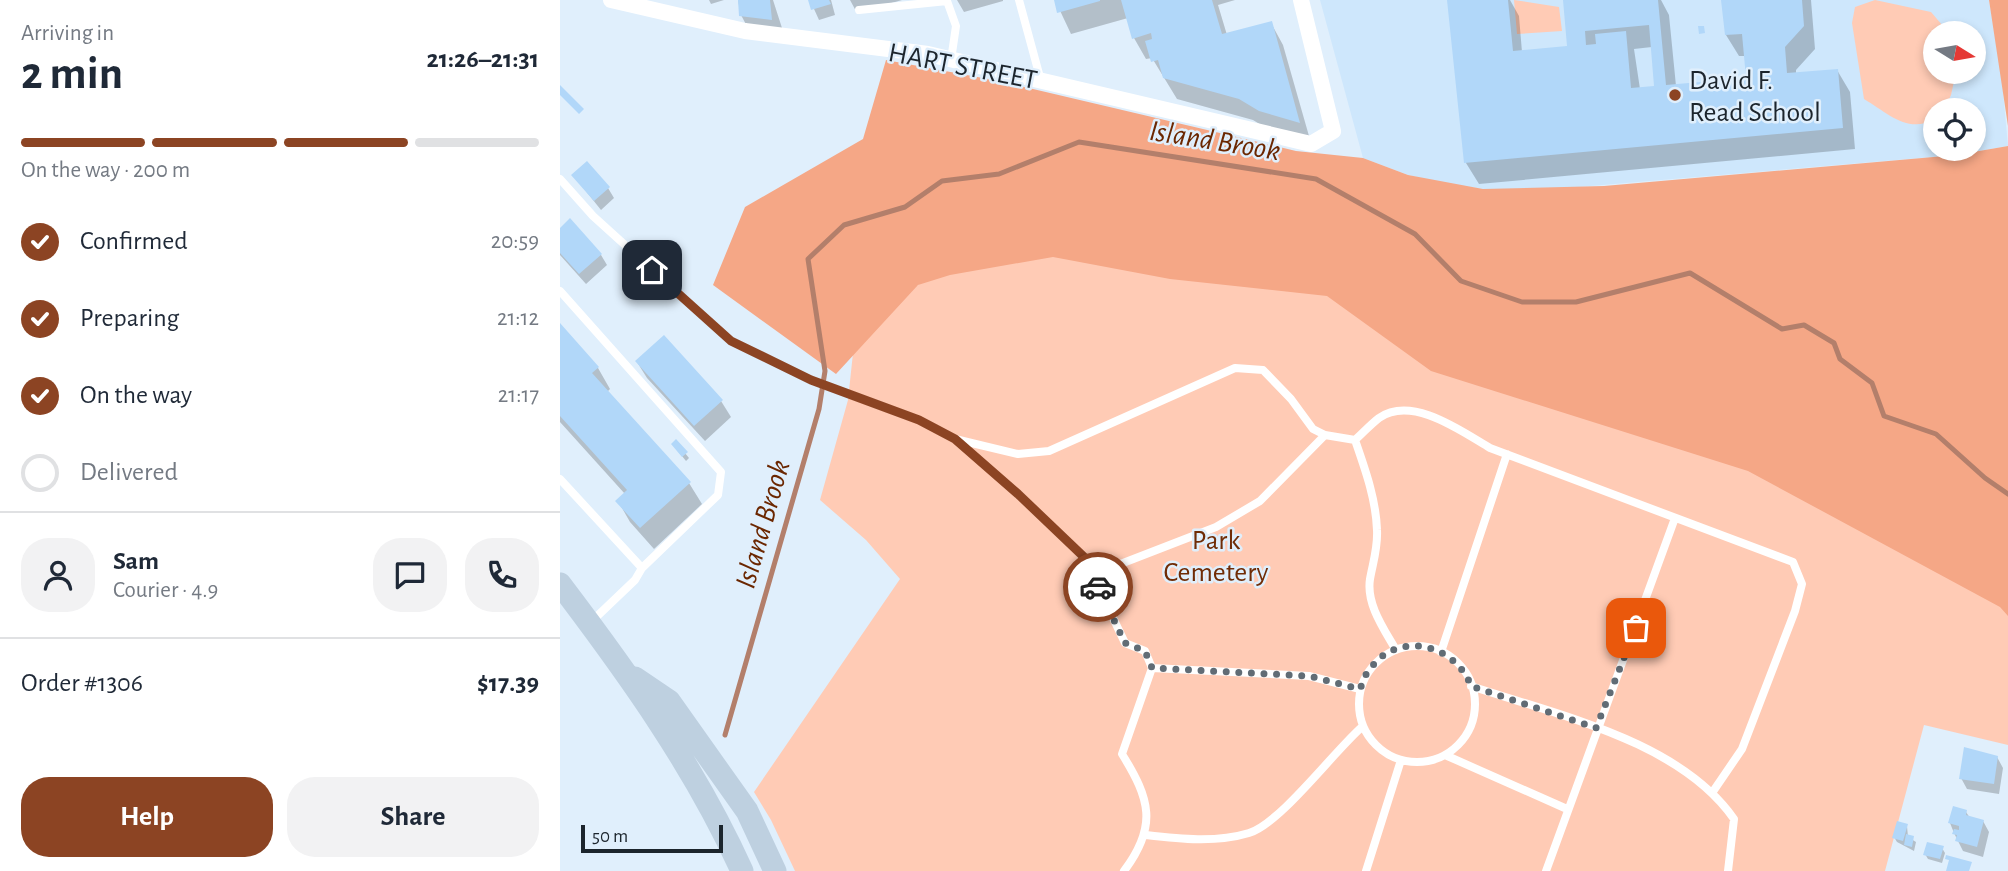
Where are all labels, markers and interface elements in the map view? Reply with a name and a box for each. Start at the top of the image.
north arrow [1923,21,1986,84]
map controls [1923,21,1986,161]
text: Arriving in [21,22,114,45]
street label: HART STREET [886,39,1040,95]
text: 21:26–21:31 [427,46,539,72]
text: 2 min [21,51,123,97]
place label: David F. Read School [1689,67,1821,127]
marker: David F. Read School [1667,87,1683,103]
button: locate [1923,98,1986,161]
water label: Island Brook [1147,116,1283,166]
text: On the way · 200 m [21,159,190,182]
icon: check [21,223,59,261]
text: Confirmed [80,228,188,254]
text: 20:59 [491,230,539,253]
pin [622,240,682,300]
icon: home [633,251,671,289]
icon: check [21,300,59,338]
text: Preparing [80,305,179,331]
text: 21:12 [497,307,539,330]
icon: check [21,377,59,415]
text: On the way [80,382,192,408]
text: 21:17 [498,384,539,407]
water label: Island Brook [730,456,796,592]
text: Delivered [80,459,178,485]
park label: Park Cemetery [1163,527,1269,587]
button: person [21,538,95,612]
button: chat [373,538,447,612]
button: phone [465,538,539,612]
text: Sam [113,548,159,574]
courier [1063,552,1133,622]
icon: car [1079,568,1117,606]
text: Courier · 4.9 [113,579,218,602]
pin [1606,598,1666,658]
icon: bag [1617,609,1655,647]
text: Order #1306 [21,670,143,696]
text: $17.39 [477,670,539,696]
button: Help [21,777,273,857]
button: Share [287,777,539,857]
scale bar [581,822,723,854]
text: 50 m [592,827,628,846]

